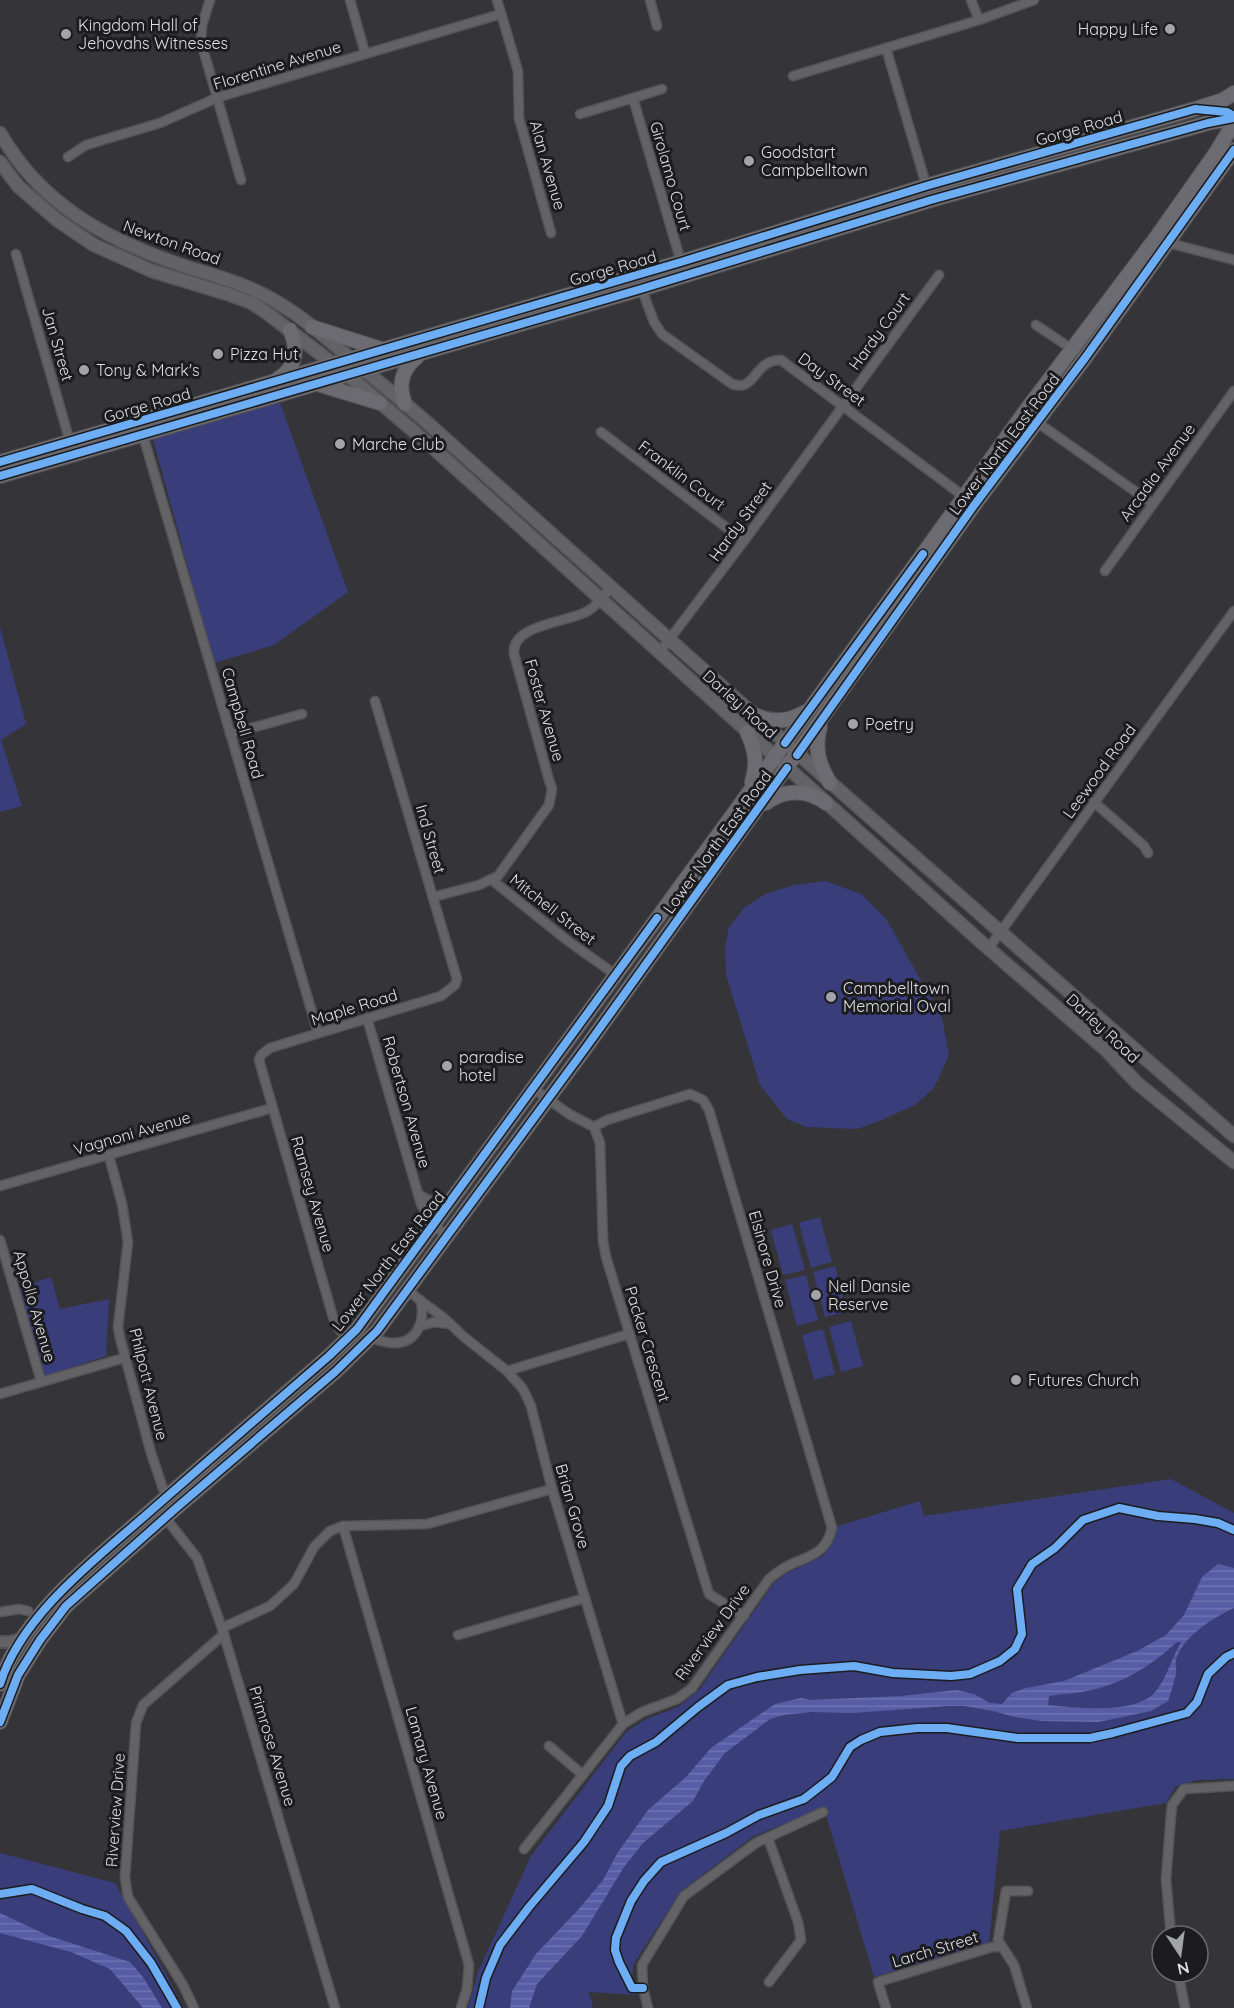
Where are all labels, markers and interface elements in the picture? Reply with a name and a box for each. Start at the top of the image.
place label: Kingdom Hall of Jehovahs Witnesses [78,15,228,53]
place label: Happy Life [1078,19,1158,39]
marker: Happy Life [1163,22,1177,36]
marker: Kingdom Hall of Jehovahs Witnesses [59,27,73,41]
street label: Florentine Avenue [211,36,343,94]
street label: Gorge Road [1033,106,1125,150]
street label: Alan Avenue [526,118,570,212]
street label: Girolamo Court [646,119,696,233]
place label: Goodstart Campbelltown [761,142,868,180]
marker: Goodstart Campbelltown [742,154,756,168]
street label: Newton Road [121,215,223,269]
street label: Gorge Road [567,246,659,290]
street label: Hardy Court [844,288,914,374]
street label: Jan Street [38,305,78,383]
place label: Pizza Hut [230,344,298,364]
marker: Pizza Hut [211,347,225,361]
street label: Day Street [794,348,870,410]
place label: Tony & Mark's [96,360,200,380]
marker: Tony & Mark's [77,363,91,377]
street label: Lower North East Road [944,369,1064,519]
street label: Gorge Road [101,383,193,427]
street label: Arcadia Avenue [1115,419,1199,525]
place label: Marche Club [352,434,444,454]
street label: Franklin Court [635,436,729,514]
marker: Marche Club [333,437,347,451]
street label: Hardy Street [704,477,776,565]
street label: Foster Avenue [521,656,569,764]
street label: Campbell Road [218,665,268,781]
street label: Darley Road [699,665,781,743]
place label: Poetry [865,714,914,734]
marker: Poetry [846,717,860,731]
street label: Leewood Road [1058,720,1140,822]
street label: Lower North East Road [658,767,776,917]
street label: Ind Street [412,802,450,876]
street label: Mitchell Street [506,869,600,949]
place label: Campbelltown Memorial Oval [843,978,951,1016]
street label: Maple Road [308,984,400,1030]
street label: Darley Road [1062,989,1144,1067]
marker: Campbelltown Memorial Oval [824,990,838,1004]
street label: Robertson Avenue [379,1034,435,1170]
place label: paradise hotel [459,1047,524,1085]
marker: paradise hotel [440,1059,454,1073]
street label: Vagnoni Avenue [71,1107,193,1159]
street label: Ramsey Avenue [287,1134,339,1254]
street label: Lower North East Road [327,1187,449,1335]
street label: Elsinore Drive [745,1208,791,1310]
street label: Appollo Avenue [9,1248,61,1364]
place label: Neil Dansie Reserve [828,1276,911,1314]
street label: Packer Crescent [621,1284,675,1404]
marker: Neil Dansie Reserve [809,1288,823,1302]
street label: Philpott Avenue [125,1326,173,1442]
place label: Futures Church [1028,1370,1139,1390]
marker: Futures Church [1009,1373,1023,1387]
street label: Brian Grove [551,1461,595,1551]
street label: Riverview Drive [670,1580,754,1684]
street label: Primrose Avenue [245,1683,301,1809]
street label: Lamary Avenue [401,1704,453,1822]
street label: Riverview Drive [101,1752,129,1868]
north arrow [1150,1924,1210,1984]
street label: Larch Street [889,1926,981,1972]
text: N [1175,1958,1191,1980]

